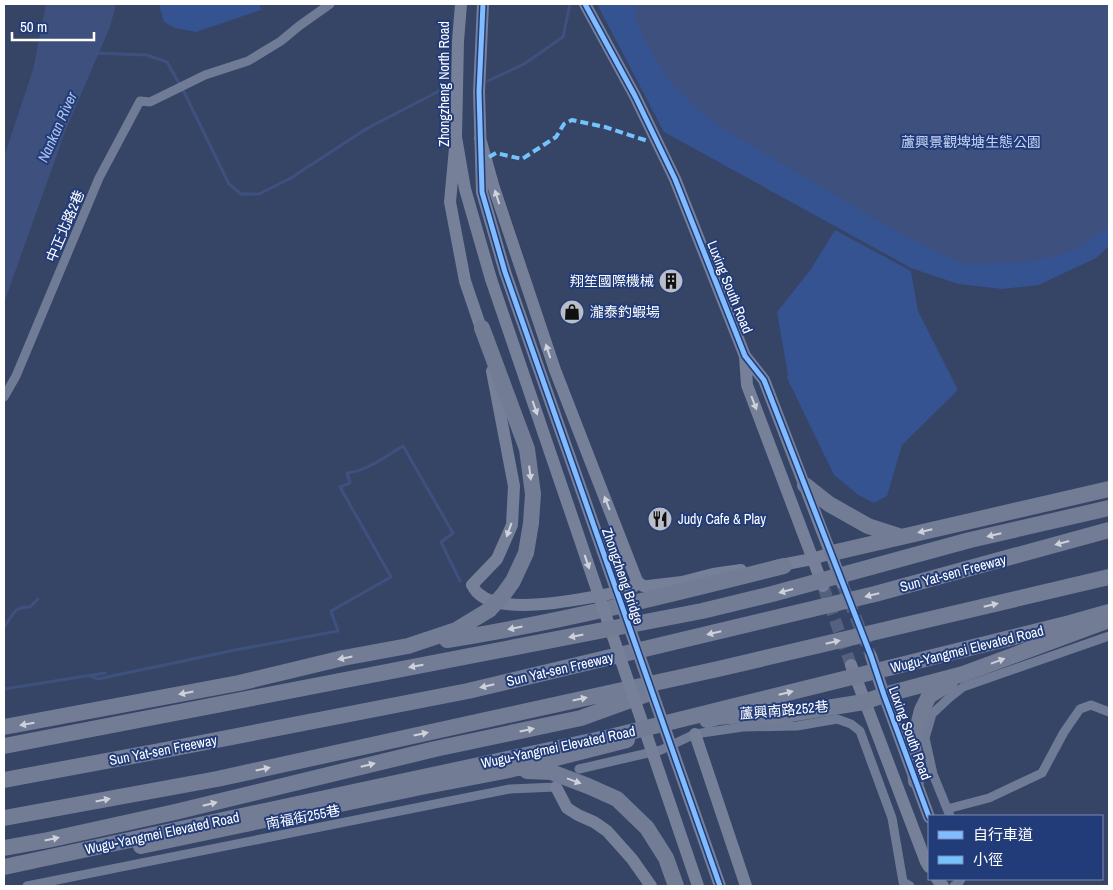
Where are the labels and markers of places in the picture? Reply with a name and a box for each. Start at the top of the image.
building icon: 翔笙國際機械 [658,268,684,294]
place label: 翔笙國際機械 [570,272,654,290]
shop icon: 瀧泰釣蝦場 [559,299,585,325]
place label: 瀧泰釣蝦場 [590,303,660,321]
restaurant icon: Judy Cafe & Play [647,506,673,532]
place label: Judy Cafe & Play [678,510,766,528]

